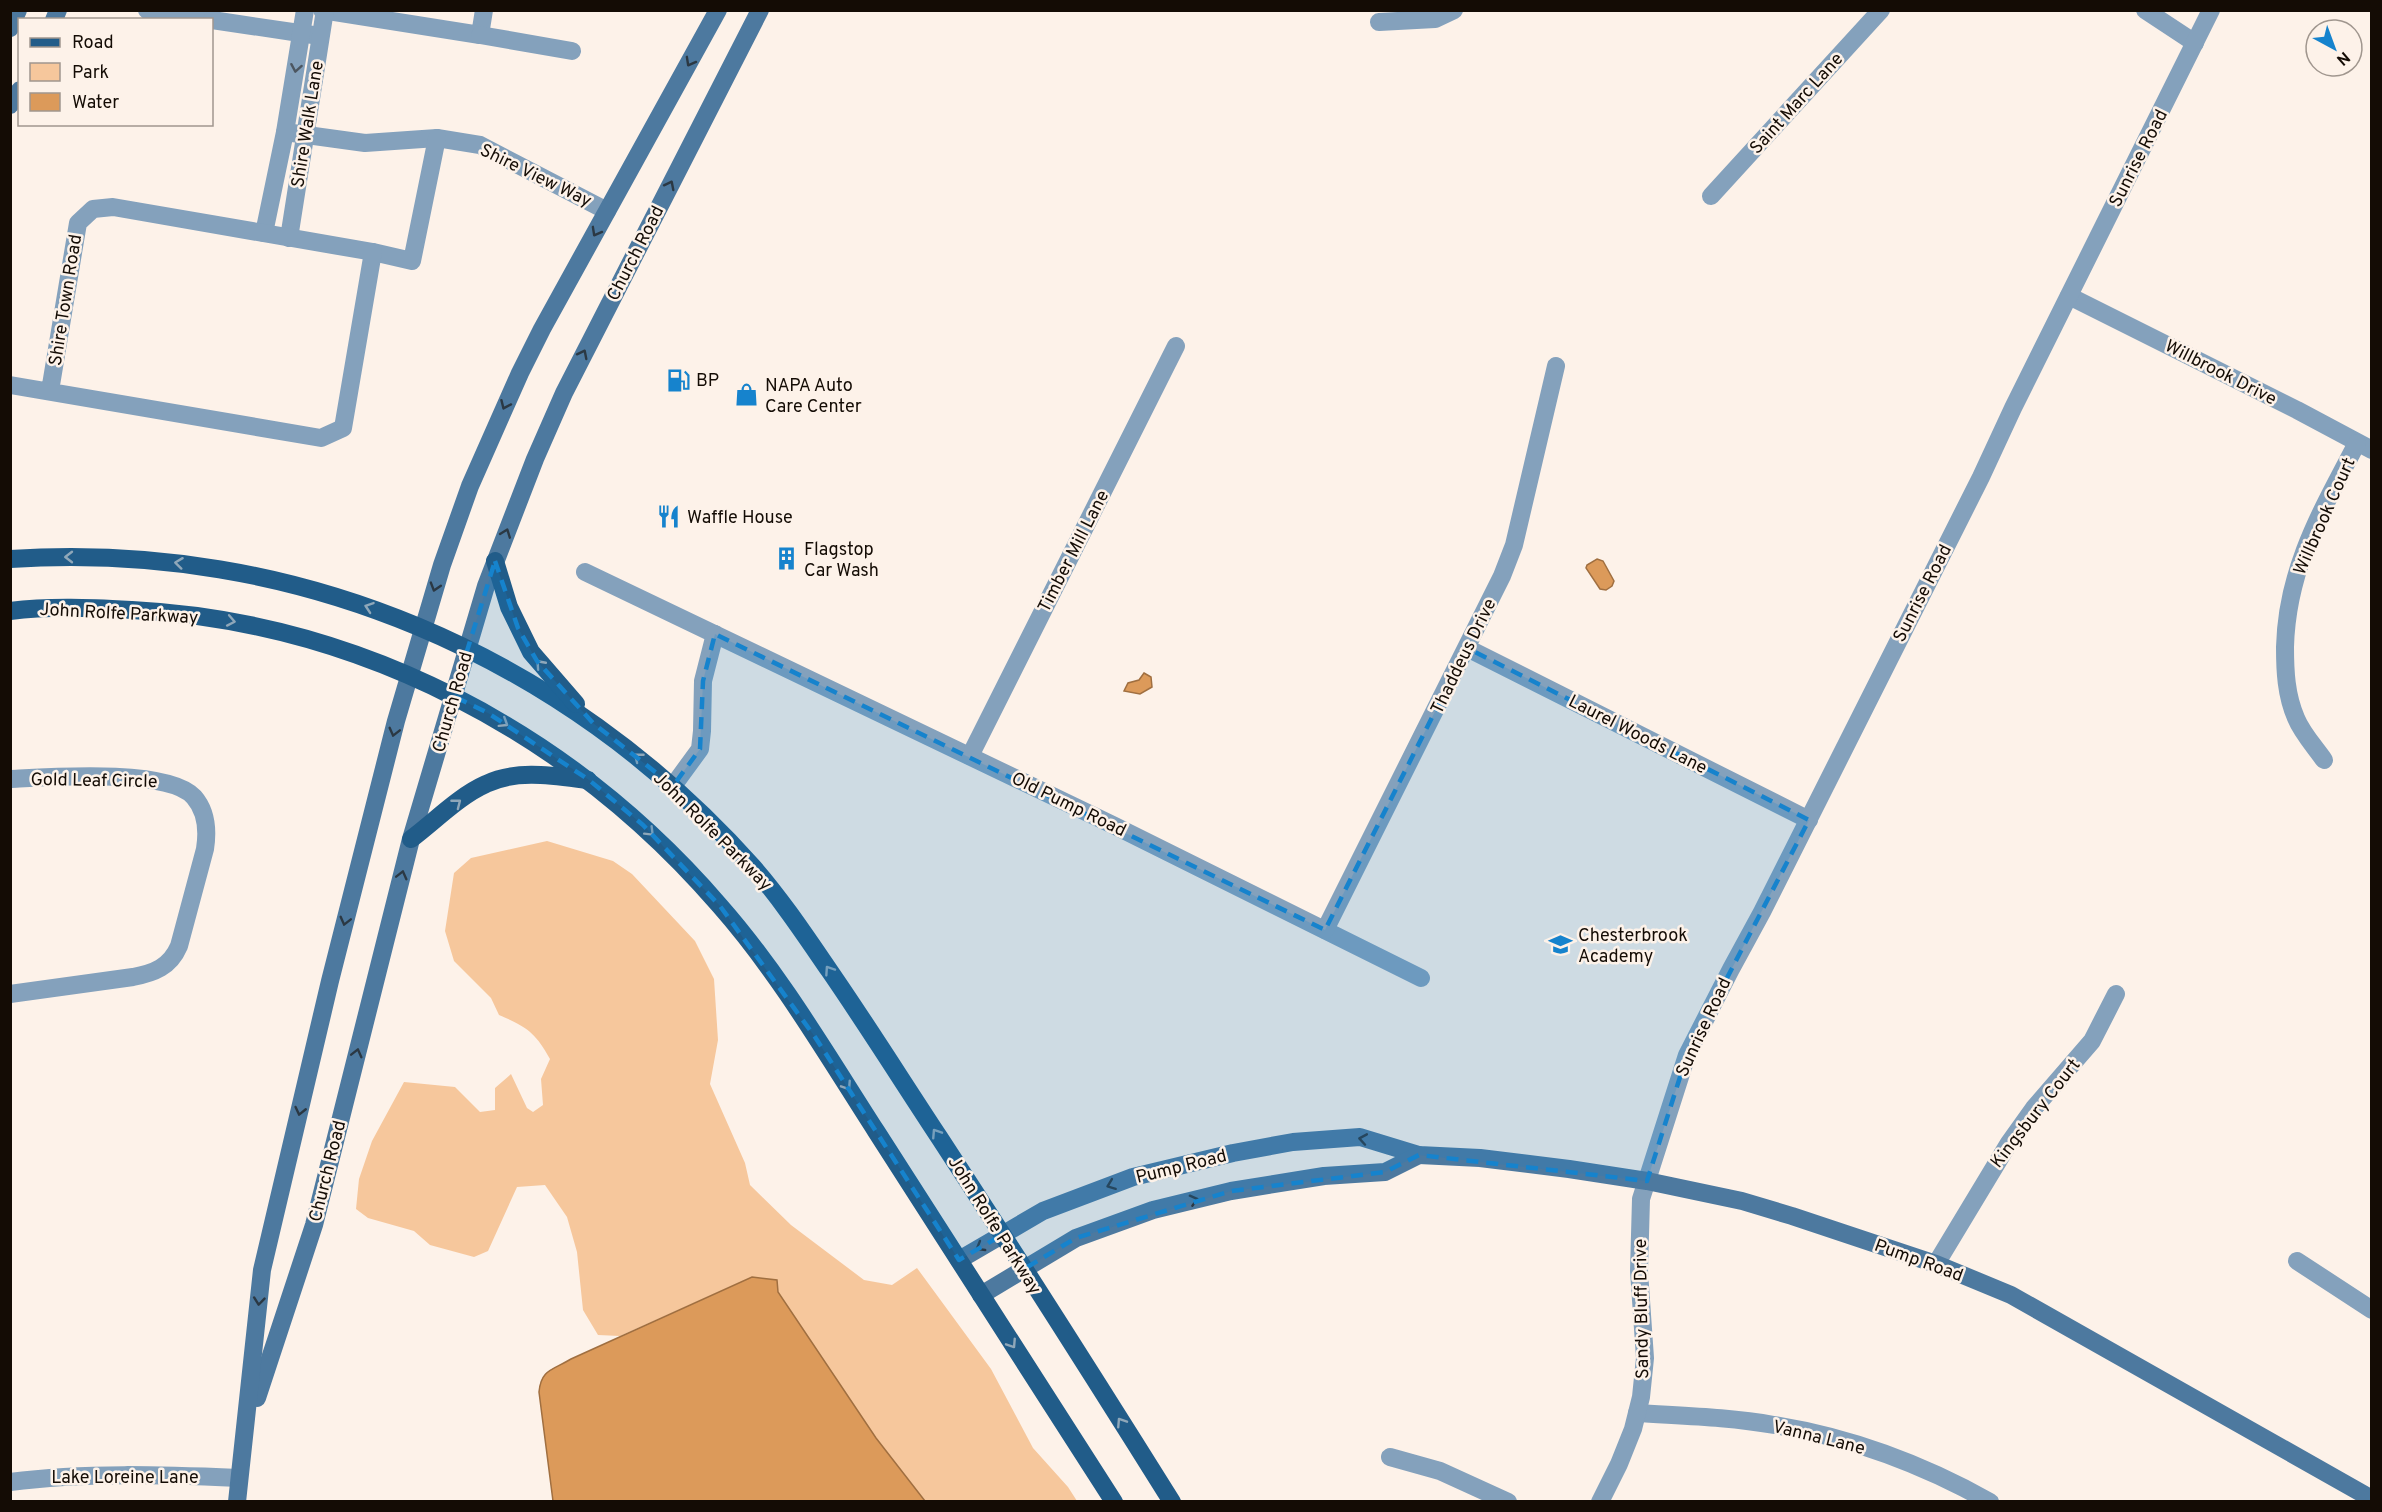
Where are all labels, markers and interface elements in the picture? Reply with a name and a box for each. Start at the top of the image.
legend [18,18,213,126]
north arrow [2304,18,2364,78]
text: Road [72,32,114,55]
text: N [2332,46,2353,69]
street label: Saint Marc Lane [1745,48,1849,160]
one-way arrow [686,56,697,66]
street label: Shire Walk Lane [287,59,330,189]
text: Park [72,62,109,85]
one-way arrow [290,63,303,73]
text: Water [72,92,119,115]
street label: Sunrise Road [2105,106,2174,211]
street label: Shire View Way [476,139,595,213]
one-way arrow [663,181,674,191]
street label: Church Road [603,202,670,305]
one-way arrow [591,226,603,237]
street label: Shire Town Road [45,233,88,368]
street label: Willbrook Drive [2161,335,2280,411]
one-way arrow [576,350,588,361]
fuel station icon: BP [665,367,691,393]
place label: BP [696,370,719,393]
place label: NAPA Auto Care Center [765,375,862,419]
shop icon: NAPA Auto Care Center [734,382,760,408]
one-way arrow [500,399,512,410]
street label: Willbrook Court [2289,454,2361,579]
street label: Timber Mill Lane [1034,487,1115,617]
restaurant icon: Waffle House [656,504,682,530]
place label: Waffle House [687,507,793,530]
one-way arrow [498,528,511,539]
place label: Flagstop Car Wash [804,539,879,583]
street label: Sunrise Road [1889,541,1958,646]
building icon: Flagstop Car Wash [773,546,799,572]
one-way arrow [65,551,74,563]
one-way arrow [175,558,184,570]
one-way arrow [430,581,442,592]
street label: Thaddeus Drive [1426,595,1502,718]
street label: John Rolfe Parkway [39,599,199,630]
one-way arrow [364,602,375,615]
one-way arrow [226,614,236,627]
street label: Church Road [428,649,479,755]
one-way arrow [537,660,548,671]
street label: Laurel Woods Lane [1564,690,1711,780]
one-way arrow [498,716,508,728]
one-way arrow [388,727,401,737]
one-way arrow [633,754,644,765]
street label: John Rolfe Parkway [648,768,776,896]
street label: Old Pump Road [1007,768,1130,843]
street label: Gold Leaf Circle [30,769,158,794]
one-way arrow [451,800,462,811]
one-way arrow [643,825,653,836]
one-way arrow [395,870,408,880]
one-way arrow [340,916,353,926]
place label: Chesterbrook Academy [1578,925,1688,969]
school or university icon: Chesterbrook Academy [1547,932,1573,958]
one-way arrow [825,965,836,976]
street label: Sunrise Road [1671,974,1737,1081]
one-way arrow [350,1048,363,1058]
street label: Kingsbury Court [1986,1055,2086,1173]
one-way arrow [839,1080,851,1090]
one-way arrow [295,1106,308,1116]
street label: Church Road [305,1118,352,1224]
one-way arrow [932,1129,943,1140]
one-way arrow [1358,1133,1368,1146]
street label: Pump Road [1134,1145,1229,1190]
street label: John Rolfe Parkway [942,1152,1046,1299]
one-way arrow [1106,1178,1117,1191]
one-way arrow [1188,1195,1198,1208]
street label: Pump Road [1871,1235,1966,1288]
street label: Sandy Bluff Drive [1630,1239,1655,1379]
one-way arrow [976,1240,987,1252]
one-way arrow [253,1297,266,1306]
one-way arrow [1005,1337,1016,1348]
street label: Vanna Lane [1770,1416,1867,1461]
one-way arrow [1117,1418,1129,1428]
street label: Lake Loreine Lane [51,1467,199,1490]

